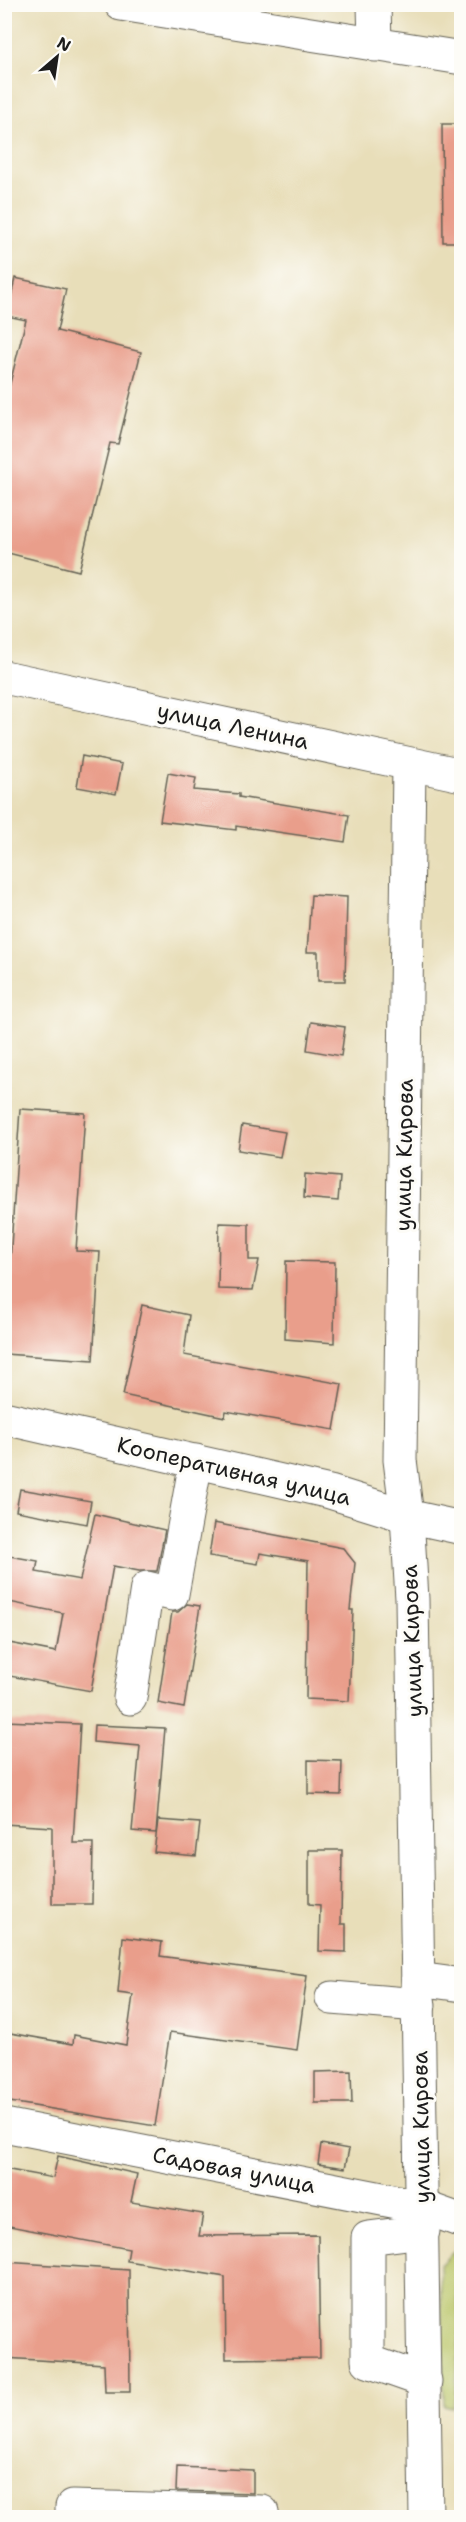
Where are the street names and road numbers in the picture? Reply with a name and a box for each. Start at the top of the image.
street label: улица Ленина [154,696,312,756]
street label: улица Кирова [388,1078,420,1232]
street label: Кооперативная улица [114,1430,354,1512]
street label: улица Кирова [395,1564,429,1718]
street label: улица Кирова [405,2050,437,2204]
street label: Садовая улица [150,2140,318,2200]

